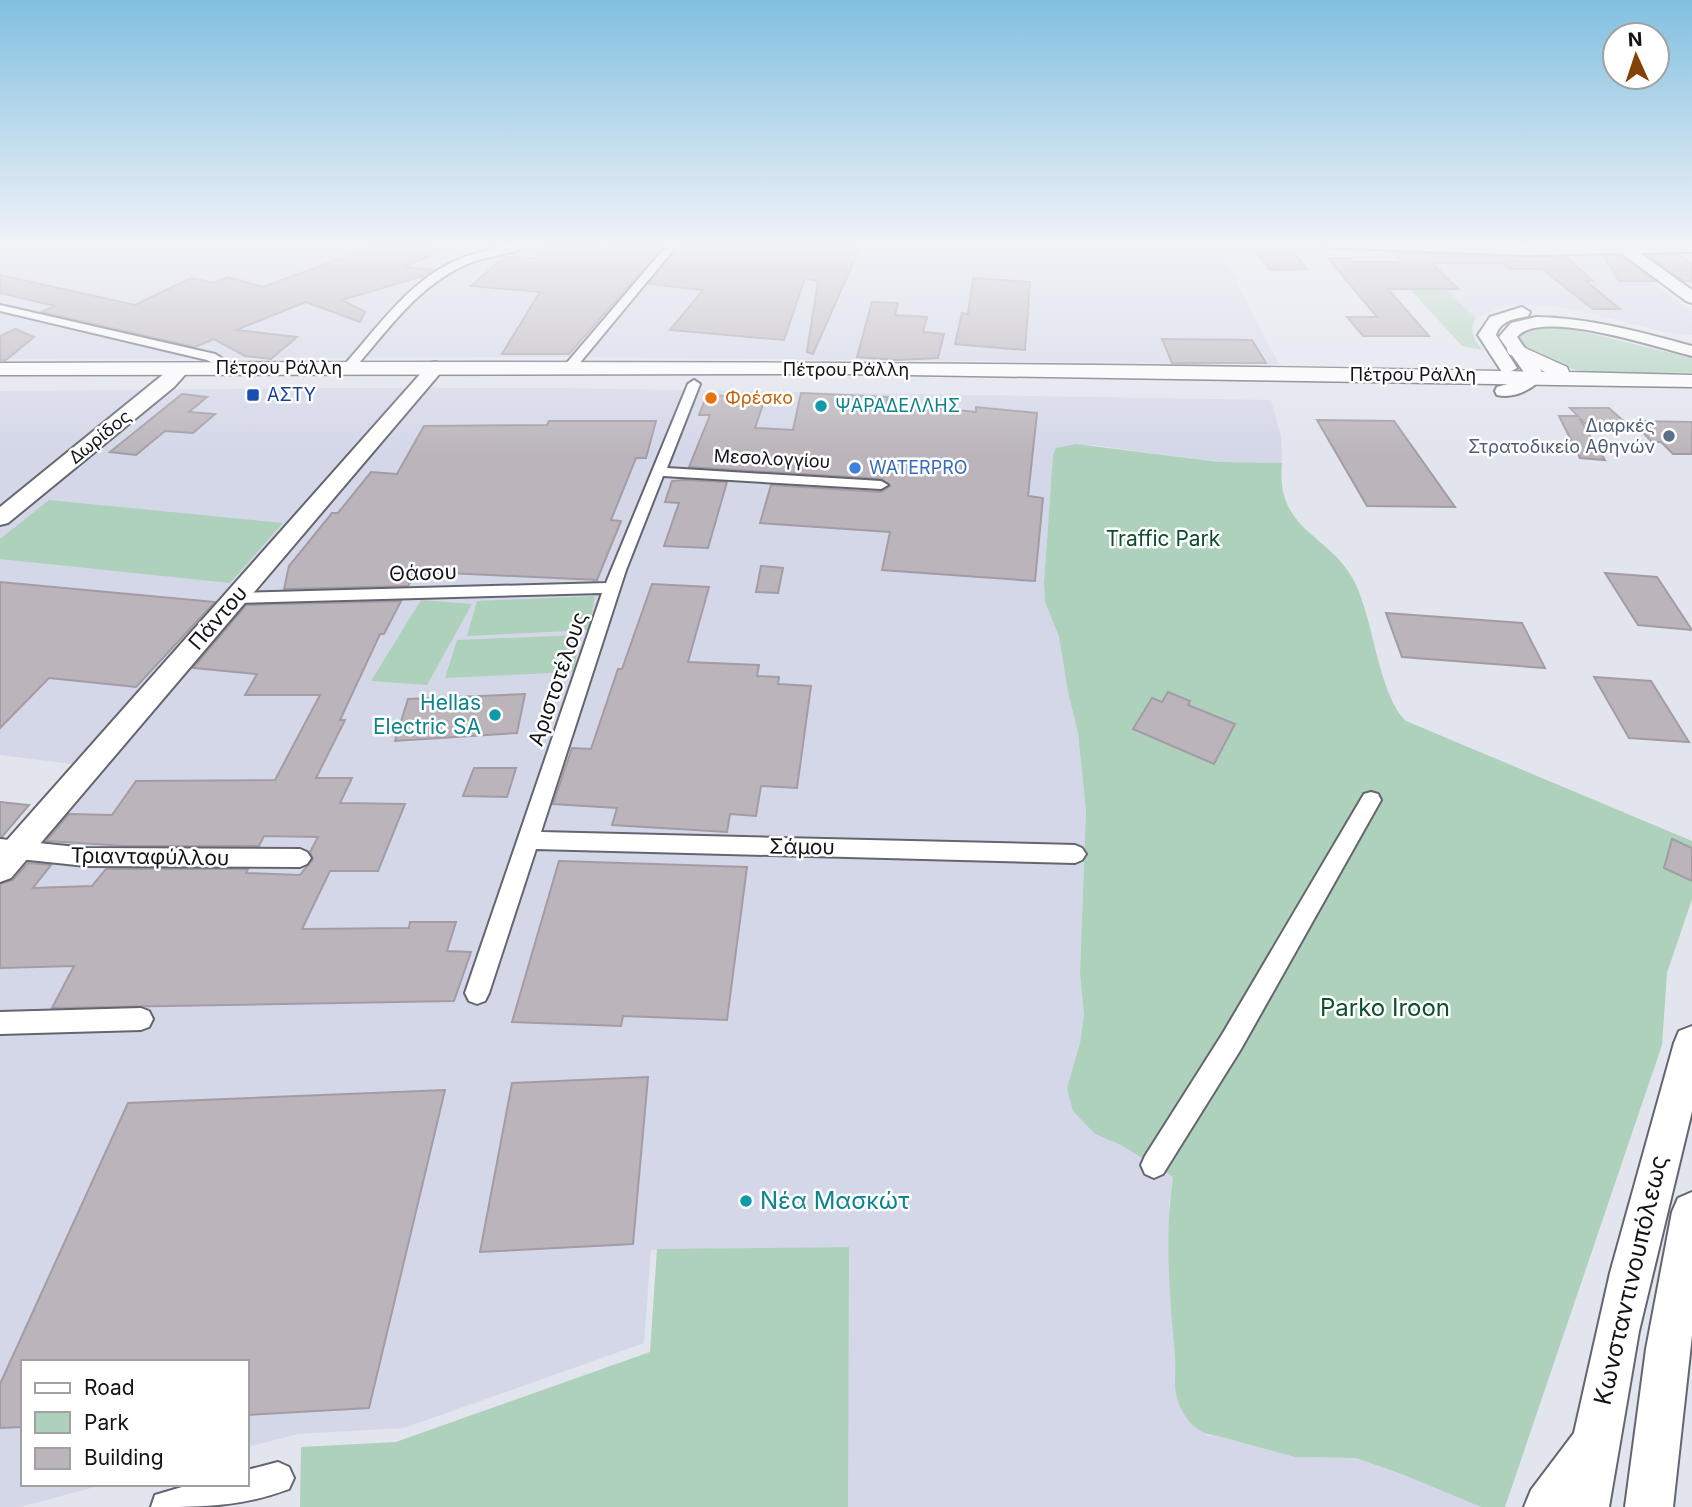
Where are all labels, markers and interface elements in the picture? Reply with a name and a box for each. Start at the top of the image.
north arrow [1601,21,1671,91]
text: N [1627,28,1643,51]
street label: Πέτρου Ράλλη [216,357,342,378]
street label: Πέτρου Ράλλη [783,359,909,380]
street label: Πέτρου Ράλλη [1350,364,1476,385]
place label: ΑΣΤΥ [267,384,316,405]
marker: ΑΣΤΥ [245,387,261,403]
place label: Φρέσκο [725,387,793,408]
marker: Φρέσκο [703,390,719,406]
place label: ΨΑΡΑΔΕΛΛΗΣ [835,395,960,416]
marker: ΨΑΡΑΔΕΛΛΗΣ [813,398,829,414]
street label: Δωρίδος [64,405,135,468]
place label: Διαρκές Στρατοδικείο Αθηνών [1468,415,1655,457]
marker: Διαρκές Στρατοδικείο Αθηνών [1661,428,1677,444]
street label: Μεσολογγίου [713,445,831,472]
place label: WATERPRO [869,457,967,478]
marker: WATERPRO [847,460,863,476]
park label: Traffic Park [1106,526,1221,551]
street label: Θάσου [389,559,457,586]
street label: Πάντου [183,581,252,655]
street label: Αριστοτέλους [523,609,592,749]
place label: Hellas Electric SA [373,690,481,739]
marker: Hellas Electric SA [487,707,503,723]
street label: Σάμου [769,833,835,860]
street label: Τριανταφύλλου [70,843,230,870]
park label: Parko Iroon [1320,993,1450,1022]
street label: Κωνσταντινουπόλεως [1588,1152,1673,1408]
place label: Νέα Μασκώτ [760,1186,909,1215]
marker: Νέα Μασκώτ [738,1193,754,1209]
legend [21,1360,248,1486]
text: Road [84,1375,135,1400]
text: Park [84,1410,129,1435]
text: Building [84,1445,164,1470]

